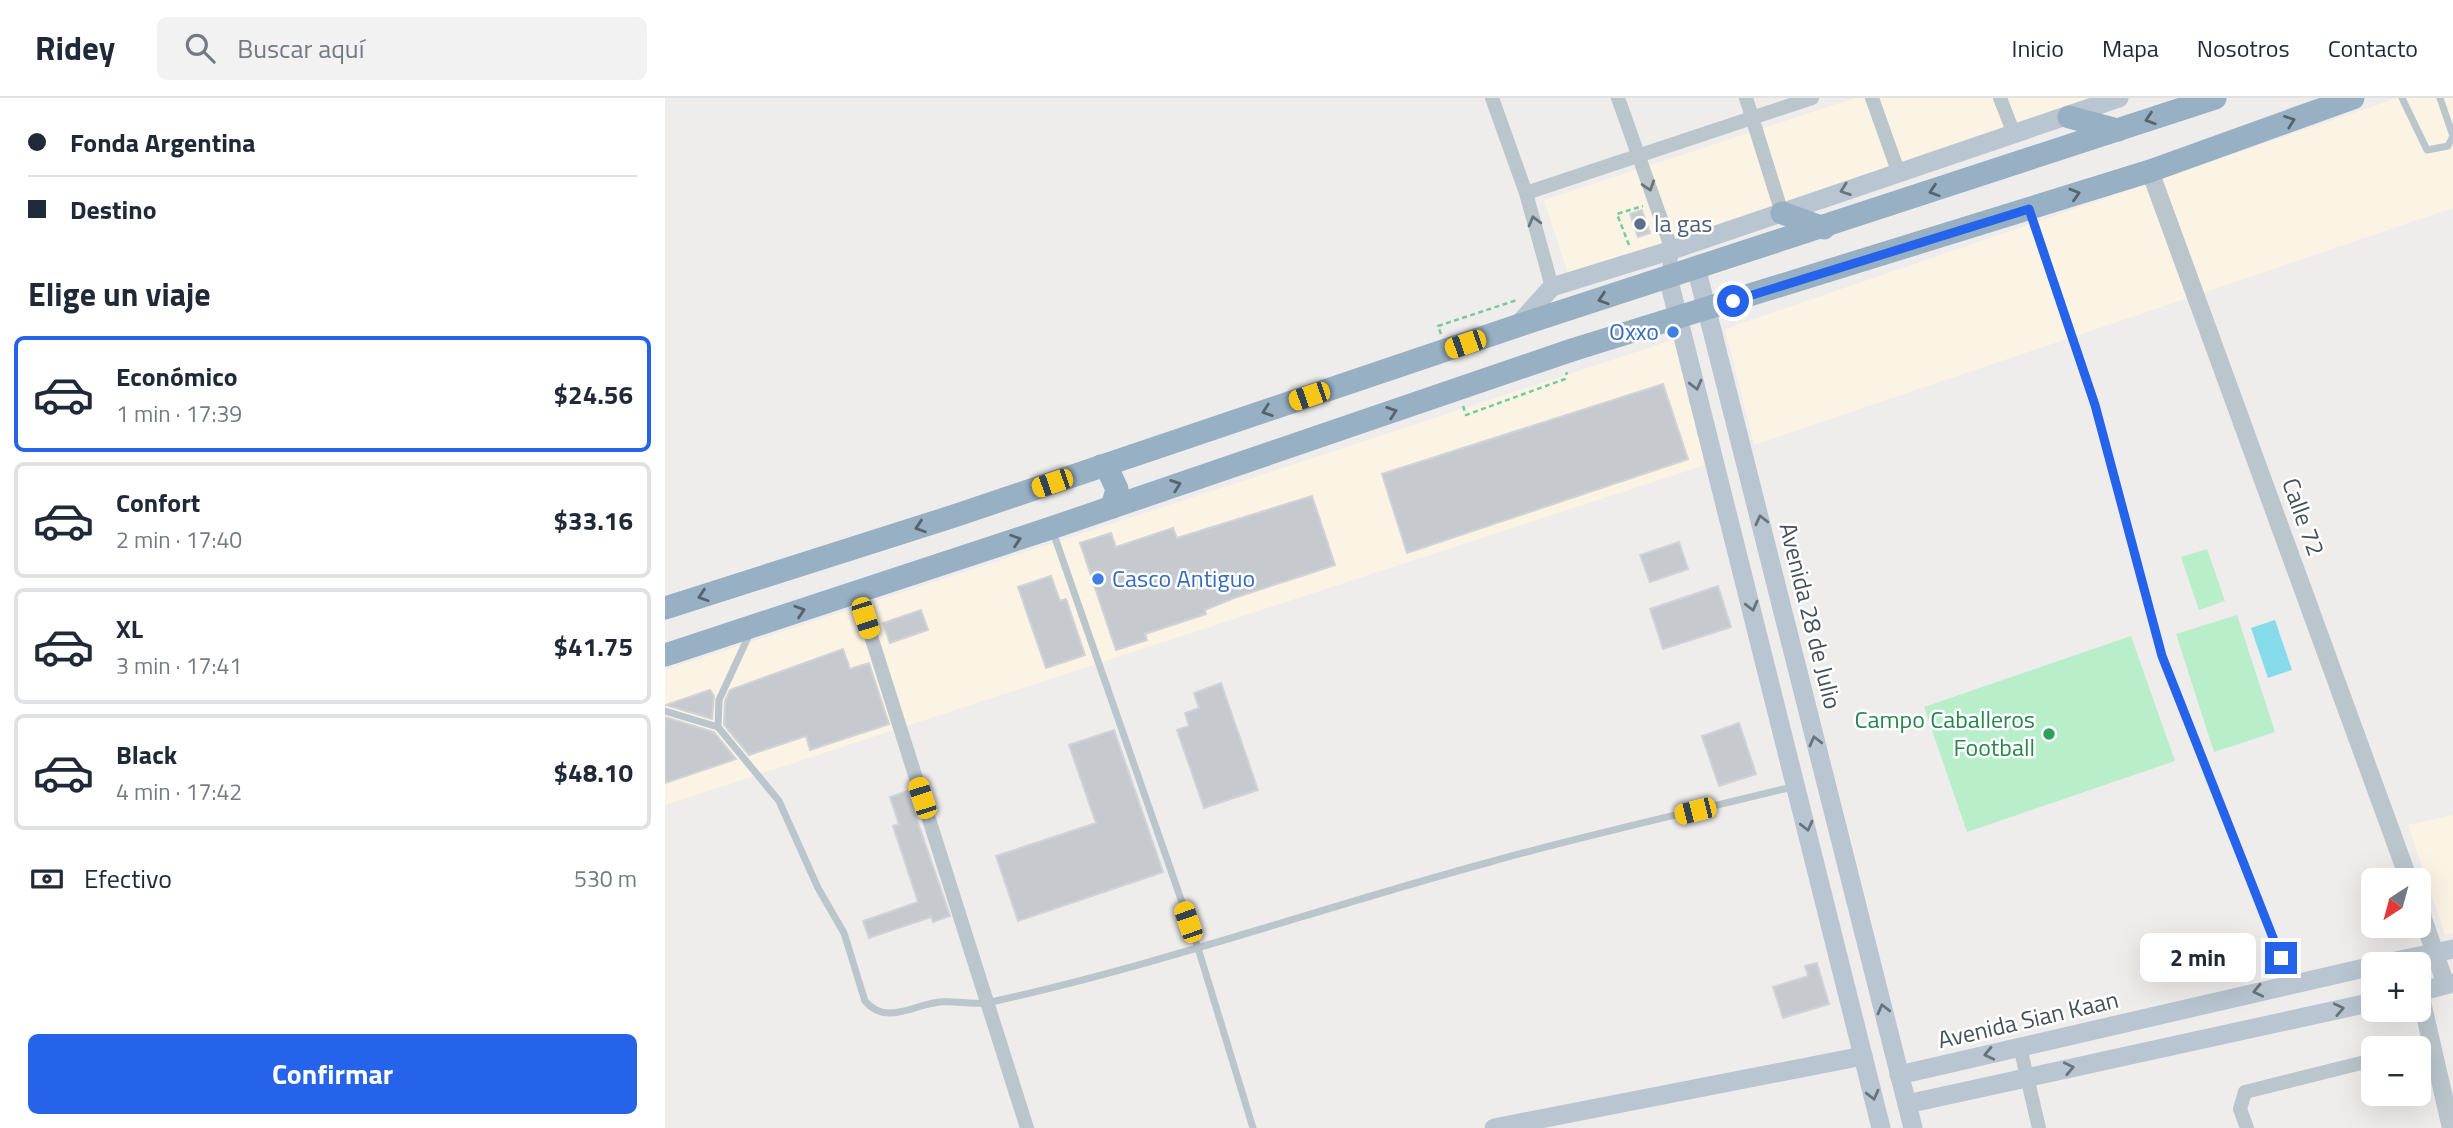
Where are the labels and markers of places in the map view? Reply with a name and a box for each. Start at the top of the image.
place label: la gas [1654,205,1712,241]
marker: la gas [1632,216,1648,232]
place label: Oxxo [1609,313,1659,349]
marker: Oxxo [1665,324,1681,340]
place label: Casco Antiguo [1112,560,1255,596]
marker: Casco Antiguo [1090,571,1106,587]
place label: Campo Caballeros Football [1854,701,2035,765]
marker: Campo Caballeros Football [2041,726,2057,742]

